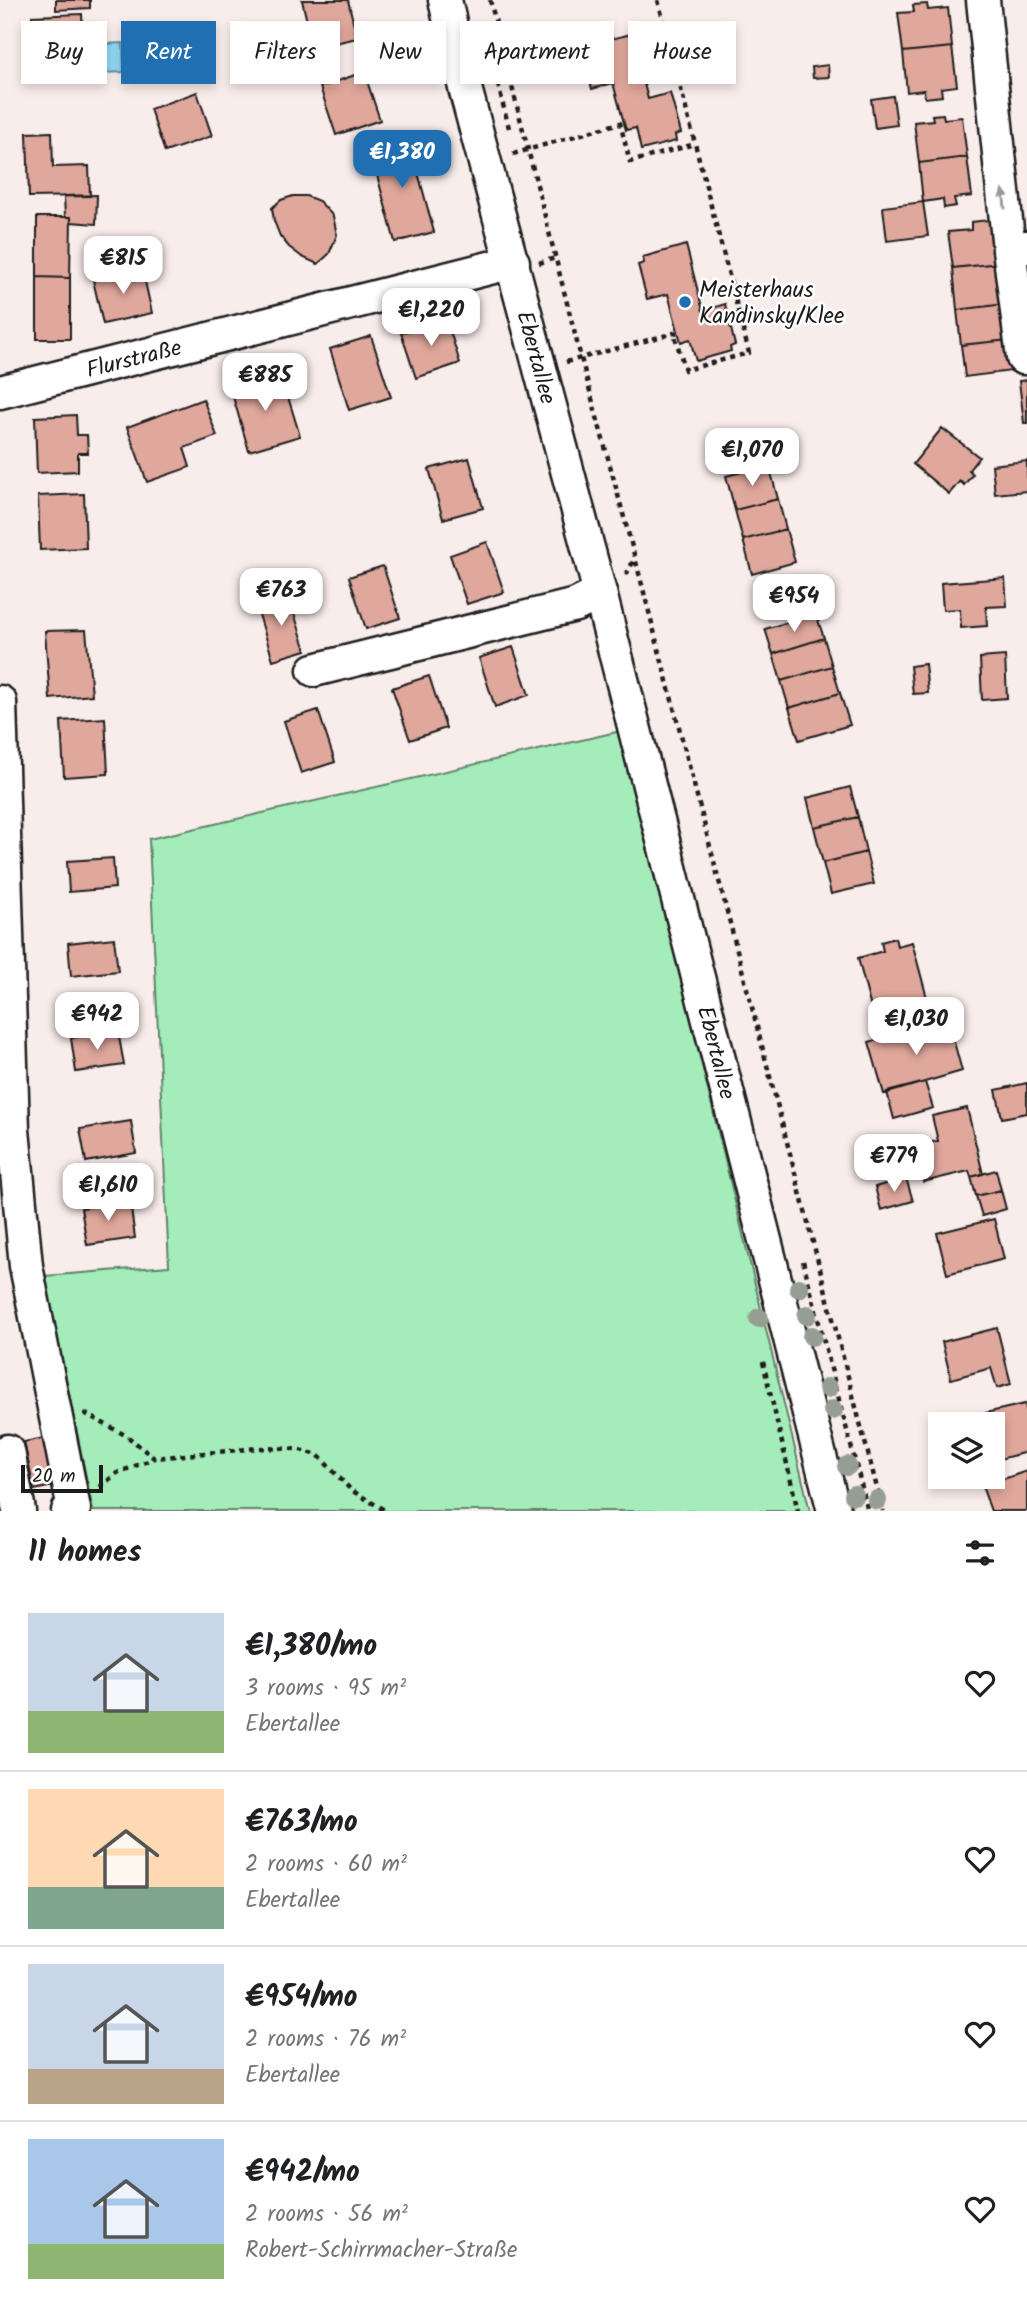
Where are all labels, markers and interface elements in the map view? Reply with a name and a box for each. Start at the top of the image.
chip: Buy [21,21,107,84]
chip: Rent [121,21,216,84]
chip: Filters [230,21,340,84]
chip: New [354,21,446,84]
chip: Apartment [460,21,614,84]
chip: House [628,21,736,84]
pin: €1,380 [345,130,459,190]
text: €1,380 [369,135,435,171]
one-way arrow [998,187,1009,209]
pin: €815 [82,236,164,296]
text: €815 [100,241,146,277]
place label: Meisterhaus Kandinsky/Klee [699,273,844,335]
pin: €1,220 [374,288,488,348]
text: €1,220 [398,293,464,329]
marker: Meisterhaus Kandinsky/Klee [677,294,693,310]
street label: Ebertallee [505,307,565,408]
street label: Flurstraße [83,331,186,389]
pin: €885 [224,354,306,413]
text: €885 [238,358,292,394]
pin: €1,070 [695,428,809,488]
text: €1,070 [721,433,783,469]
pin: €763 [240,568,322,628]
text: €763 [256,573,306,609]
pin: €954 [753,574,835,634]
text: €954 [769,579,819,615]
pin: €942 [56,992,138,1052]
text: €942 [71,997,123,1033]
pin: €1,030 [859,998,973,1057]
street label: Ebertallee [686,1002,744,1103]
text: €1,030 [884,1002,948,1038]
pin: €779 [853,1134,935,1194]
text: €779 [870,1139,918,1175]
pin: €1,610 [51,1164,165,1223]
text: €1,610 [79,1168,137,1204]
map controls [928,1412,1005,1489]
button: layers [928,1412,1005,1489]
scale bar [21,1462,103,1494]
text: 20 m [32,1462,75,1492]
text: 11 homes [28,1529,141,1577]
icon: filters [961,1534,999,1572]
text: €1,380/mo [245,1623,377,1671]
icon: home [84,1641,168,1725]
icon: heart [961,1664,999,1702]
text: 3 rooms · 95 m² [245,1671,406,1707]
text: Ebertallee [245,1707,340,1743]
text: €763/mo [245,1799,358,1847]
icon: home [84,1817,168,1901]
icon: heart [961,1840,999,1878]
text: 2 rooms · 60 m² [245,1847,407,1883]
text: Ebertallee [245,1883,340,1919]
text: €954/mo [245,1974,357,2022]
icon: home [84,1992,168,2076]
icon: heart [961,2015,999,2053]
text: 2 rooms · 76 m² [245,2022,406,2058]
text: Ebertallee [245,2058,340,2094]
text: €942/mo [245,2149,360,2197]
icon: home [84,2167,168,2251]
icon: heart [961,2190,999,2228]
text: 2 rooms · 56 m² [245,2197,408,2233]
text: Robert-Schirrmacher-Straße [245,2233,517,2269]

